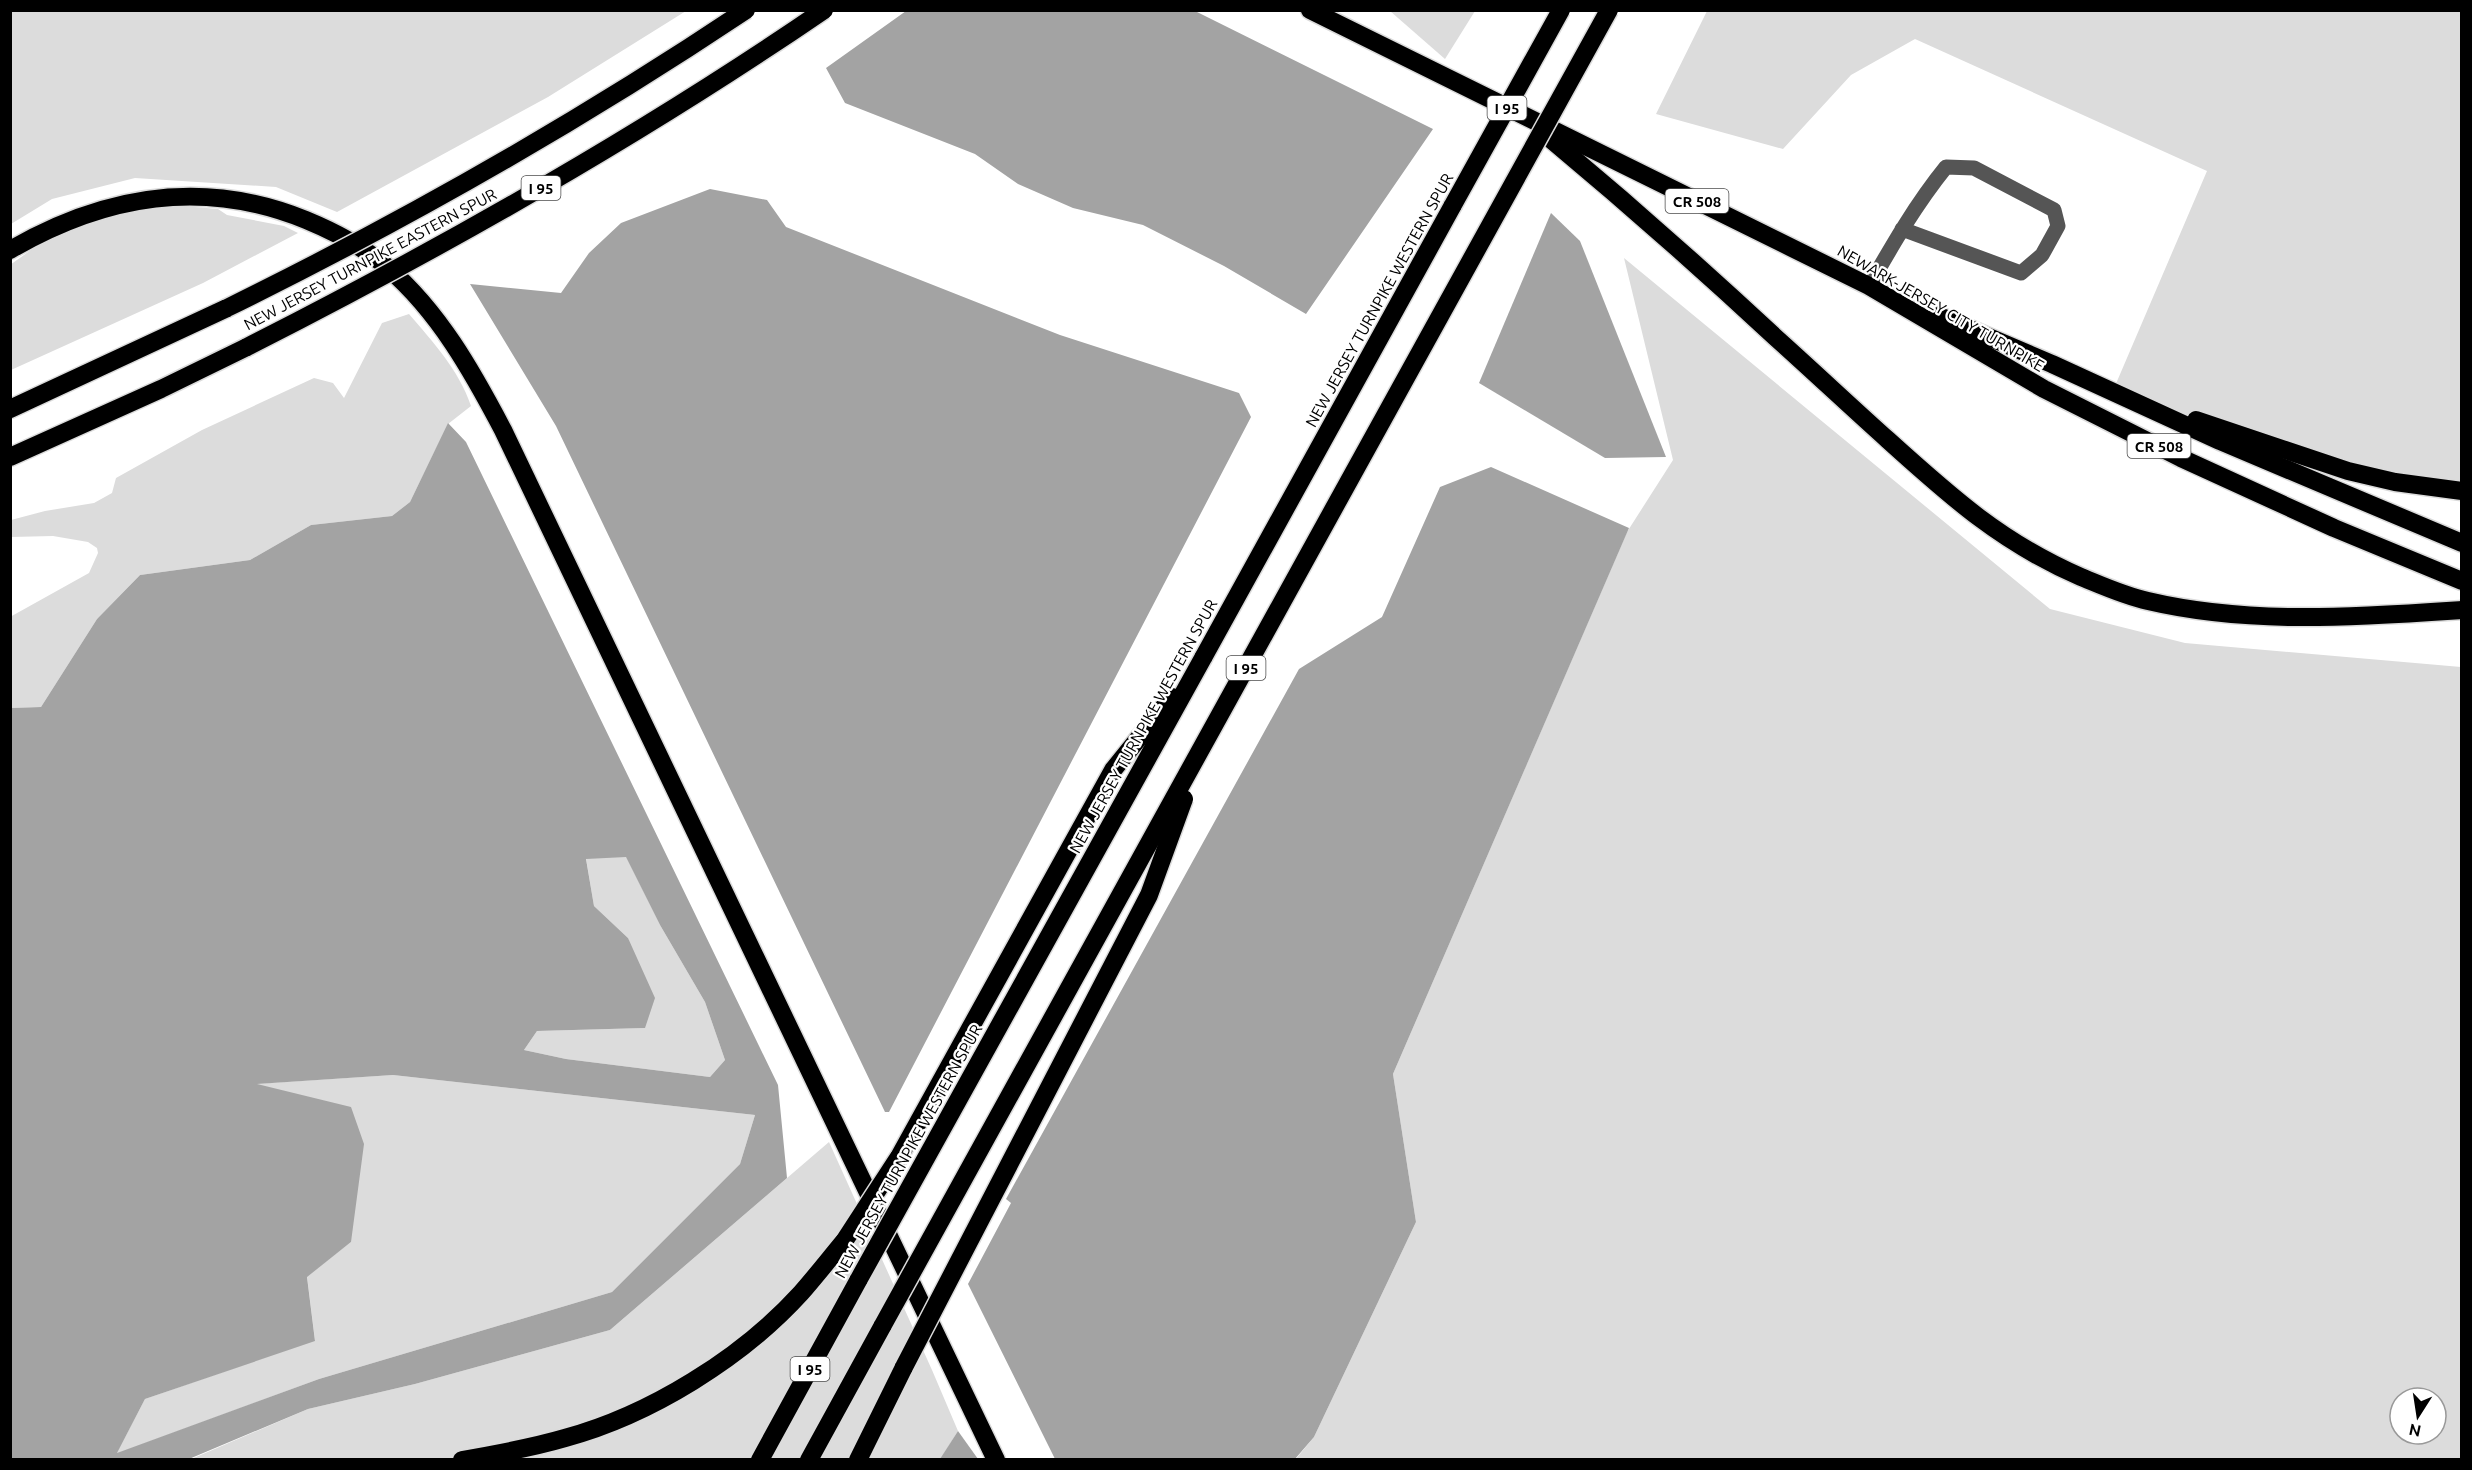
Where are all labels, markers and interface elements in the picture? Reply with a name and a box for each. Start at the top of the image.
road number: I 95 [1488,96,1526,120]
street label: NEW JERSEY TURNPIKE WESTERN SPUR [1302,170,1456,430]
road number: I 95 [522,176,560,200]
street label: NEW JERSEY TURNPIKE EASTERN SPUR [241,185,499,333]
road number: CR 508 [1666,189,1728,213]
street label: NEWARK-JERSEY CITY TURNPIKE [1834,241,2048,375]
road number: CR 508 [2128,434,2190,458]
street label: NEW JERSEY TURNPIKE WESTERN SPUR [1066,596,1220,856]
road number: I 95 [1226,656,1266,680]
street label: NEW JERSEY TURNPIKE WESTERN SPUR [831,1021,985,1281]
road number: I 95 [790,1357,830,1381]
north arrow [2388,1386,2448,1446]
text: N [2407,1421,2423,1441]

